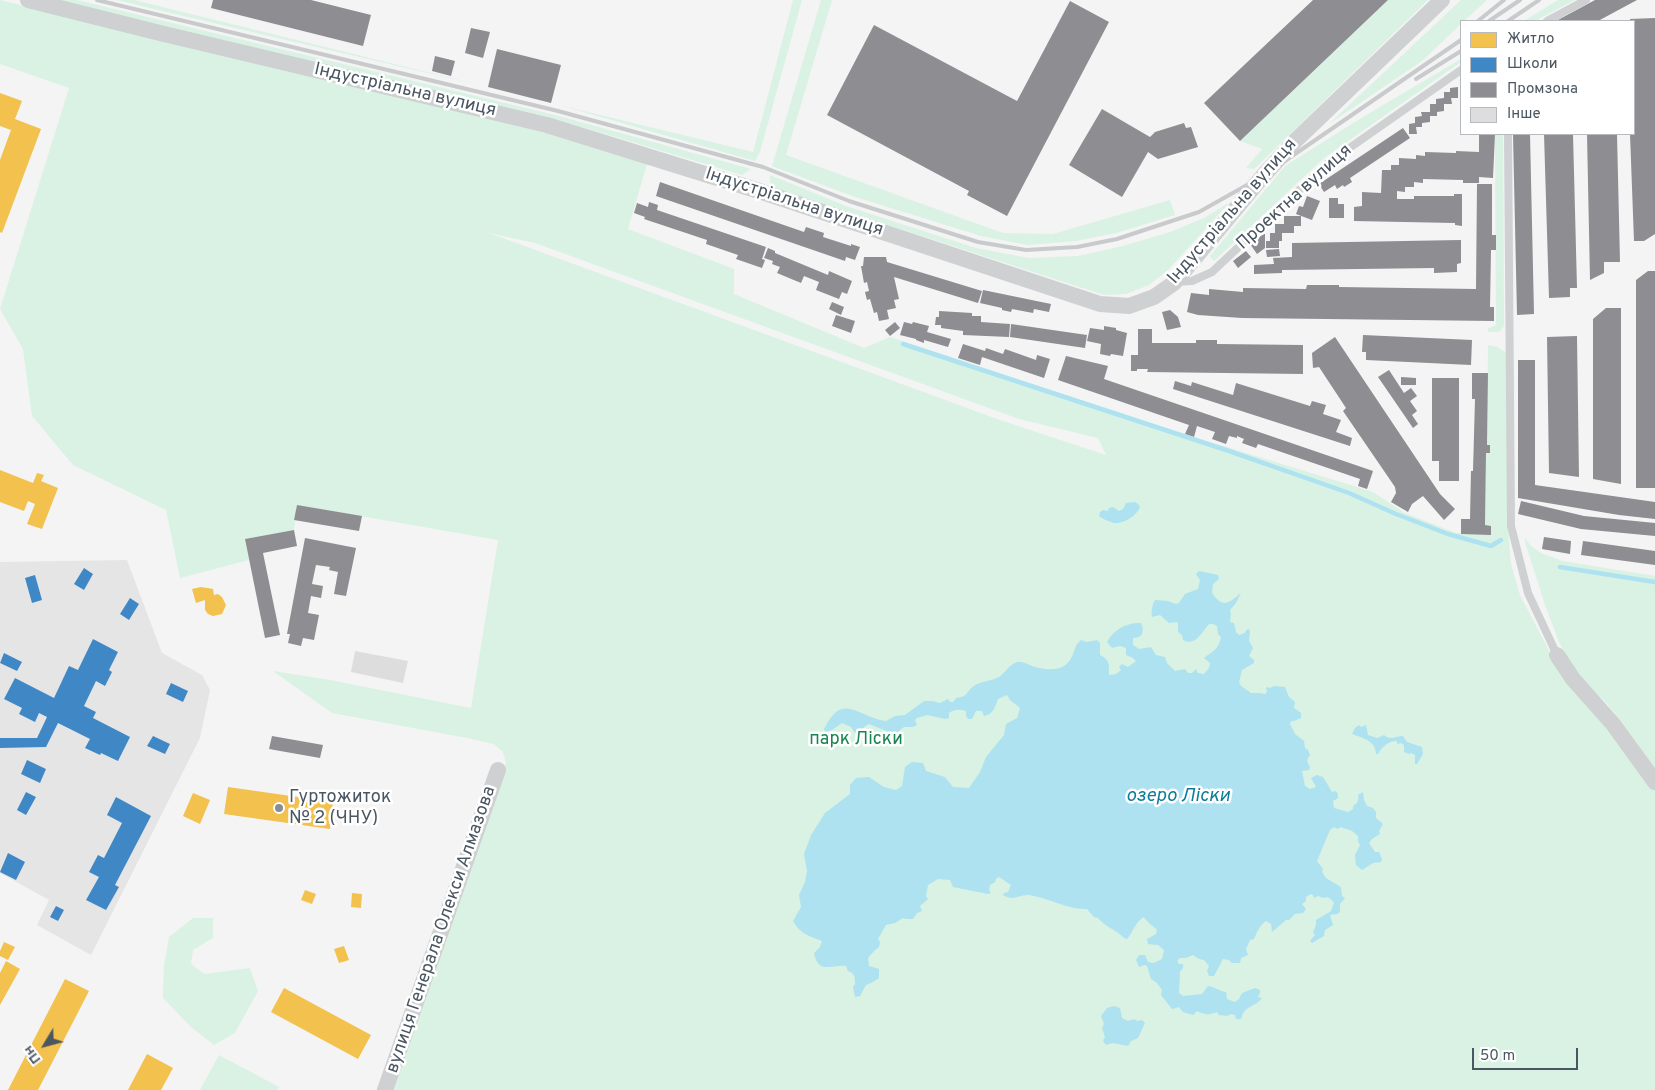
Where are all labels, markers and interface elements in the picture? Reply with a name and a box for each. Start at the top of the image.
legend [1460,20,1635,135]
text: Житло [1507,30,1554,49]
text: Школи [1507,55,1558,74]
street label: Індустріальна вулиця [312,60,498,122]
text: Промзона [1507,80,1578,99]
text: Інше [1507,105,1541,124]
street label: Індустріальна вулиця [1164,135,1302,289]
street label: Проектна вулиця [1233,141,1357,255]
street label: Індустріальна вулиця [702,164,886,242]
park label: парк Ліски [809,729,903,751]
street label: вулиця Генерала Олекси Алмазова [383,784,501,1076]
water label: озеро Ліски [1126,786,1230,808]
place label: Гуртожиток № 2 (ЧНУ) [289,787,391,830]
marker: Гуртожиток № 2 (ЧНУ) [273,802,285,814]
north arrow [20,1020,70,1070]
scale bar [1475,1038,1581,1070]
text: Пн [20,1042,45,1067]
text: 50 m [1480,1047,1515,1066]

